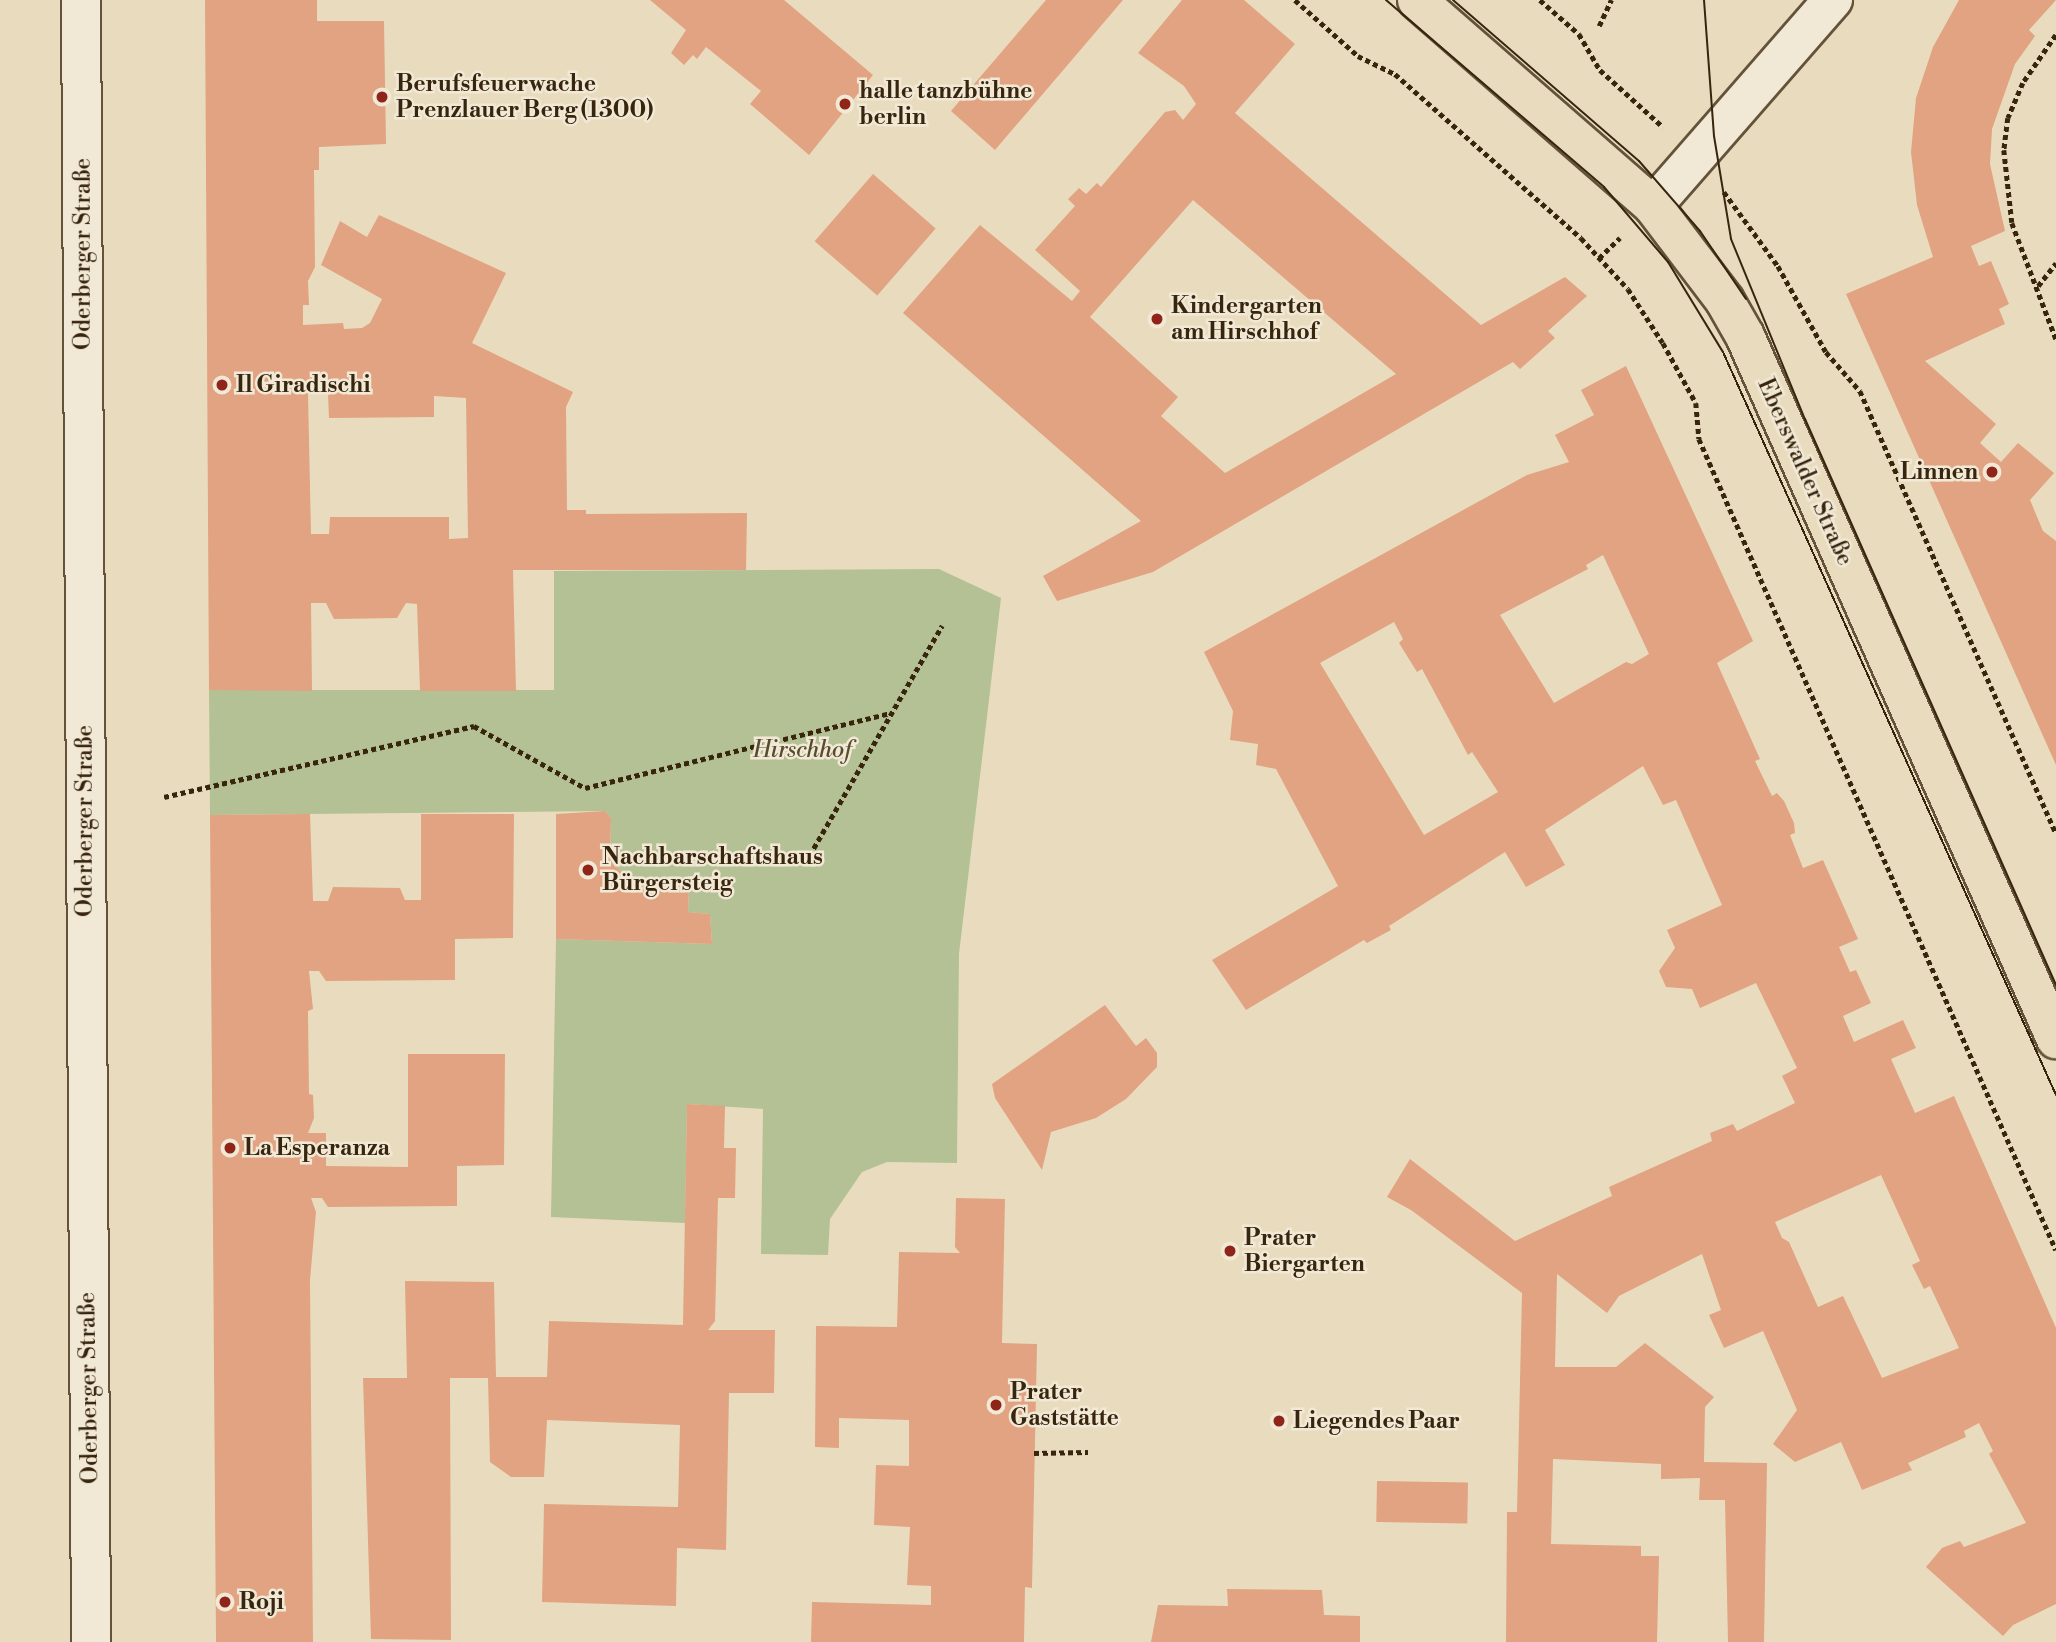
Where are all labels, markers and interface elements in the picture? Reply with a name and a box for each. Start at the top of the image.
place label: Berufsfeuerwache Prenzlauer Berg (1300) [396,70,653,124]
place label: halle tanzbühne berlin [859,77,1032,131]
marker: Berufsfeuerwache Prenzlauer Berg (1300) [374,89,390,105]
marker: halle tanzbühne berlin [837,96,853,112]
street label: Oderberger Straße [69,158,97,350]
place label: Kindergarten am Hirschhof [1171,292,1322,346]
marker: Kindergarten am Hirschhof [1149,311,1165,327]
place label: Il Giradischi [236,371,371,399]
street label: Eberswalder Straße [1751,374,1859,570]
marker: Il Giradischi [214,377,230,393]
place label: Linnen [1900,458,1978,486]
marker: Linnen [1984,464,2000,480]
street label: Oderberger Straße [71,725,99,917]
park label: Hirschhof [753,736,851,764]
place label: Nachbarschaftshaus Bürgersteig [602,843,823,897]
marker: Nachbarschaftshaus Bürgersteig [580,862,596,878]
place label: La Esperanza [244,1134,390,1162]
marker: La Esperanza [222,1140,238,1156]
place label: Prater Biergarten [1244,1224,1365,1278]
marker: Prater Biergarten [1222,1243,1238,1259]
street label: Oderberger Straße [74,1292,104,1484]
place label: Prater Gaststätte [1010,1378,1119,1432]
marker: Prater Gaststätte [988,1397,1004,1413]
place label: Liegendes Paar [1293,1407,1460,1435]
marker: Liegendes Paar [1271,1413,1287,1429]
place label: Roji [239,1588,284,1616]
marker: Roji [217,1594,233,1610]

